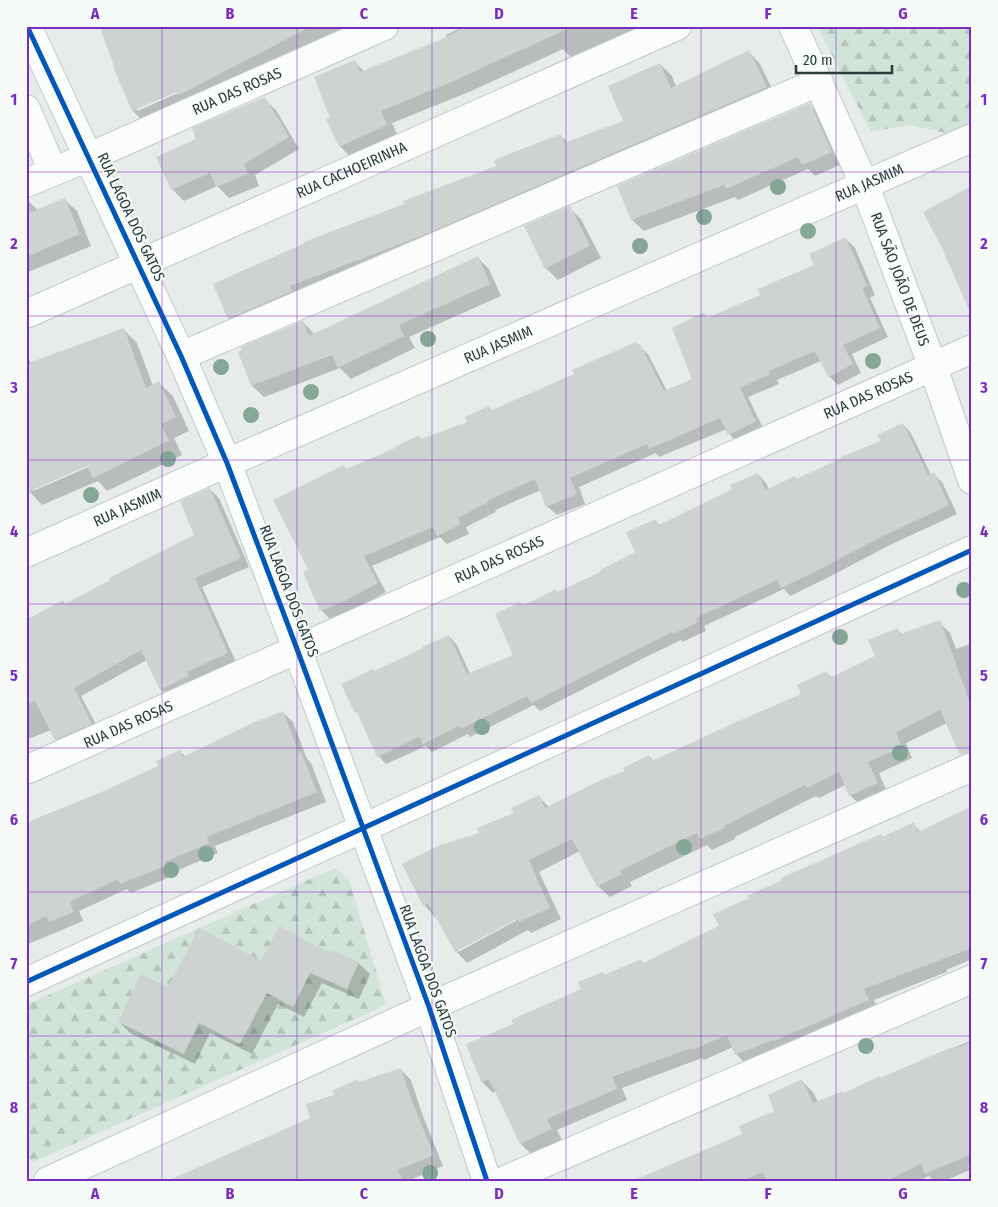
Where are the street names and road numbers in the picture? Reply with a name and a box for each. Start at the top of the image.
street label: RUA DAS ROSAS [189,64,284,119]
street label: RUA CACHOEIRINHA [294,138,410,202]
street label: RUA LAGOA DOS GATOS [93,150,169,284]
street label: RUA JASMIM [832,160,906,206]
street label: RUA SÃO JOÃO DE DEUS [867,210,933,349]
street label: RUA JASMIM [461,322,535,368]
street label: RUA DAS ROSAS [821,367,916,423]
street label: RUA JASMIM [90,485,164,531]
street label: RUA LAGOA DOS GATOS [256,522,322,660]
street label: RUA DAS ROSAS [452,532,547,587]
street label: RUA DAS ROSAS [81,697,176,752]
street label: RUA LAGOA DOS GATOS [396,902,460,1040]

